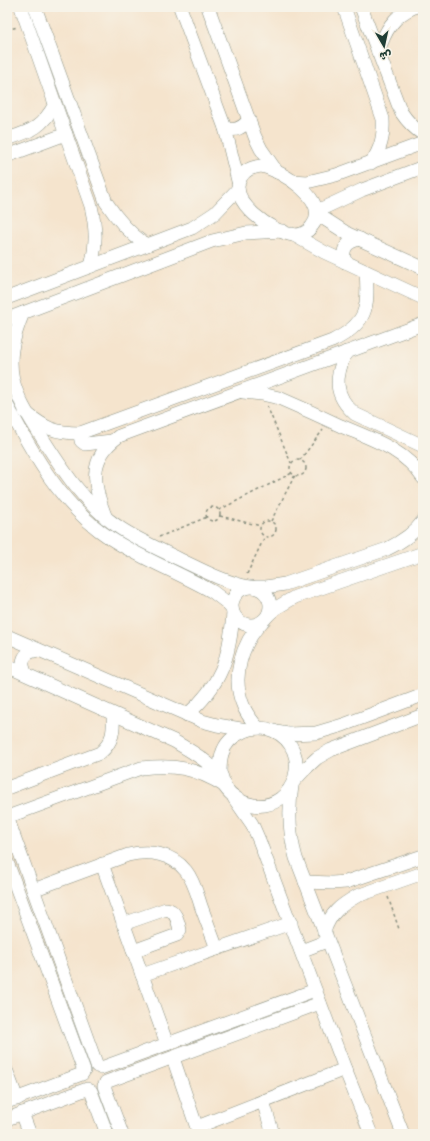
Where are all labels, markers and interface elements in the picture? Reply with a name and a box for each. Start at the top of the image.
north arrow [364,26,404,66]
text: ش [378,47,392,63]

